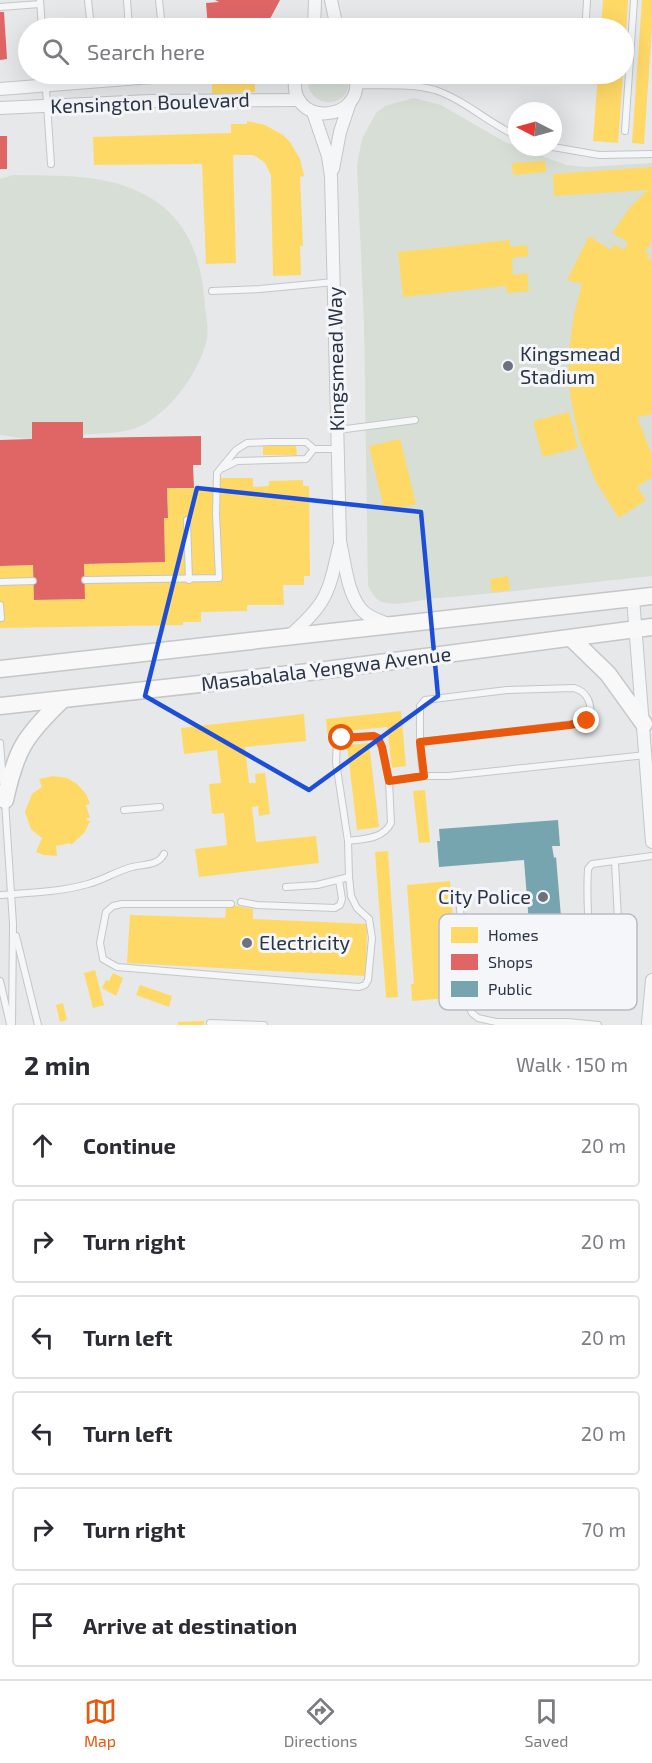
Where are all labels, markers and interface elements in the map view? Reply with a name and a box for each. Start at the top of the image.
search box [18,18,634,84]
icon: search [39,35,72,68]
text: Search here [87,38,205,64]
street label: Kensington Boulevard [50,87,250,117]
north arrow [508,102,562,156]
street label: Kingsmead Way [322,286,348,432]
place label: Kingsmead Stadium [520,341,620,388]
marker: Kingsmead Stadium [501,359,515,373]
street label: Masabalala Yengwa Avenue [199,641,452,695]
route end [573,707,599,733]
route start [328,724,354,750]
place label: City Police [438,884,531,908]
marker: City Police [536,890,550,904]
legend [439,914,637,1010]
text: Homes [488,925,539,944]
place label: Electricity [259,930,351,954]
marker: Electricity [240,936,254,950]
text: Shops [488,952,533,971]
text: Public [488,979,532,998]
text: 2 min [24,1049,90,1080]
text: Walk · 150 m [516,1052,628,1076]
icon: ahead [26,1129,59,1162]
text: Continue [83,1132,176,1158]
text: 20 m [581,1133,626,1157]
icon: right [26,1225,59,1258]
text: Turn right [83,1228,185,1254]
text: 20 m [581,1229,626,1253]
icon: left [26,1321,59,1354]
text: Turn left [83,1324,172,1350]
text: 20 m [581,1325,626,1349]
icon: left [26,1417,59,1450]
text: Turn left [83,1420,172,1446]
text: 20 m [581,1421,626,1445]
icon: right [26,1513,59,1546]
text: Turn right [83,1516,185,1542]
text: 70 m [582,1517,626,1541]
icon: arrive [26,1609,59,1642]
text: Arrive at destination [83,1612,297,1638]
tab: Map [84,1695,117,1750]
tab: Directions [284,1695,357,1750]
tab: Saved [525,1695,568,1750]

